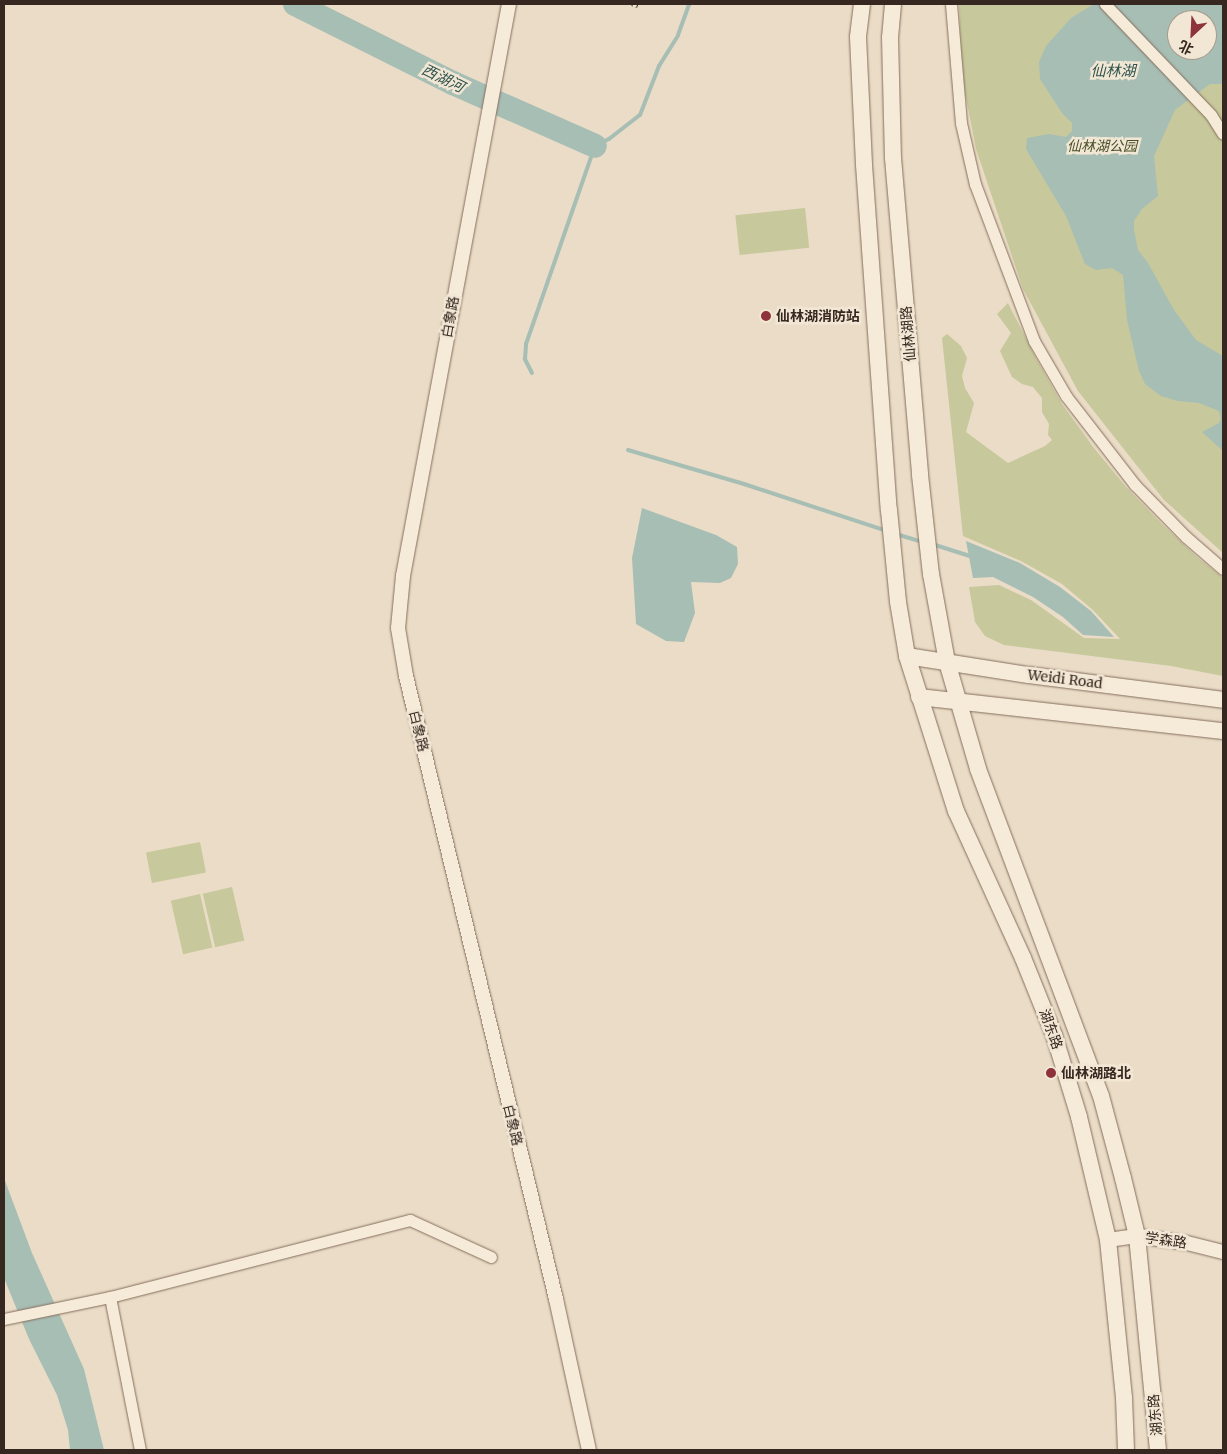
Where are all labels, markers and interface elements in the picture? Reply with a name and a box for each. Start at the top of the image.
north arrow [1167,10,1217,60]
text: 北 [1176,37,1196,59]
water label: 西湖河 [419,60,467,96]
water label: 仙林湖 [1091,62,1135,80]
park label: 仙林湖公园 [1067,138,1137,154]
street label: 白象路 [438,295,462,339]
street label: 仙林湖路 [897,305,919,363]
place label: 仙林湖消防站 [776,308,860,324]
marker: 仙林湖消防站 [760,310,772,322]
street label: Weidi Road [1027,666,1103,692]
street label: 白象路 [406,709,432,753]
street label: 湖东路 [1036,1006,1066,1052]
place label: 仙林湖路北 [1061,1065,1131,1081]
marker: 仙林湖路北 [1045,1067,1057,1079]
street label: 白象路 [500,1103,526,1147]
street label: 学森路 [1144,1229,1188,1251]
street label: 湖东路 [1145,1393,1165,1437]

